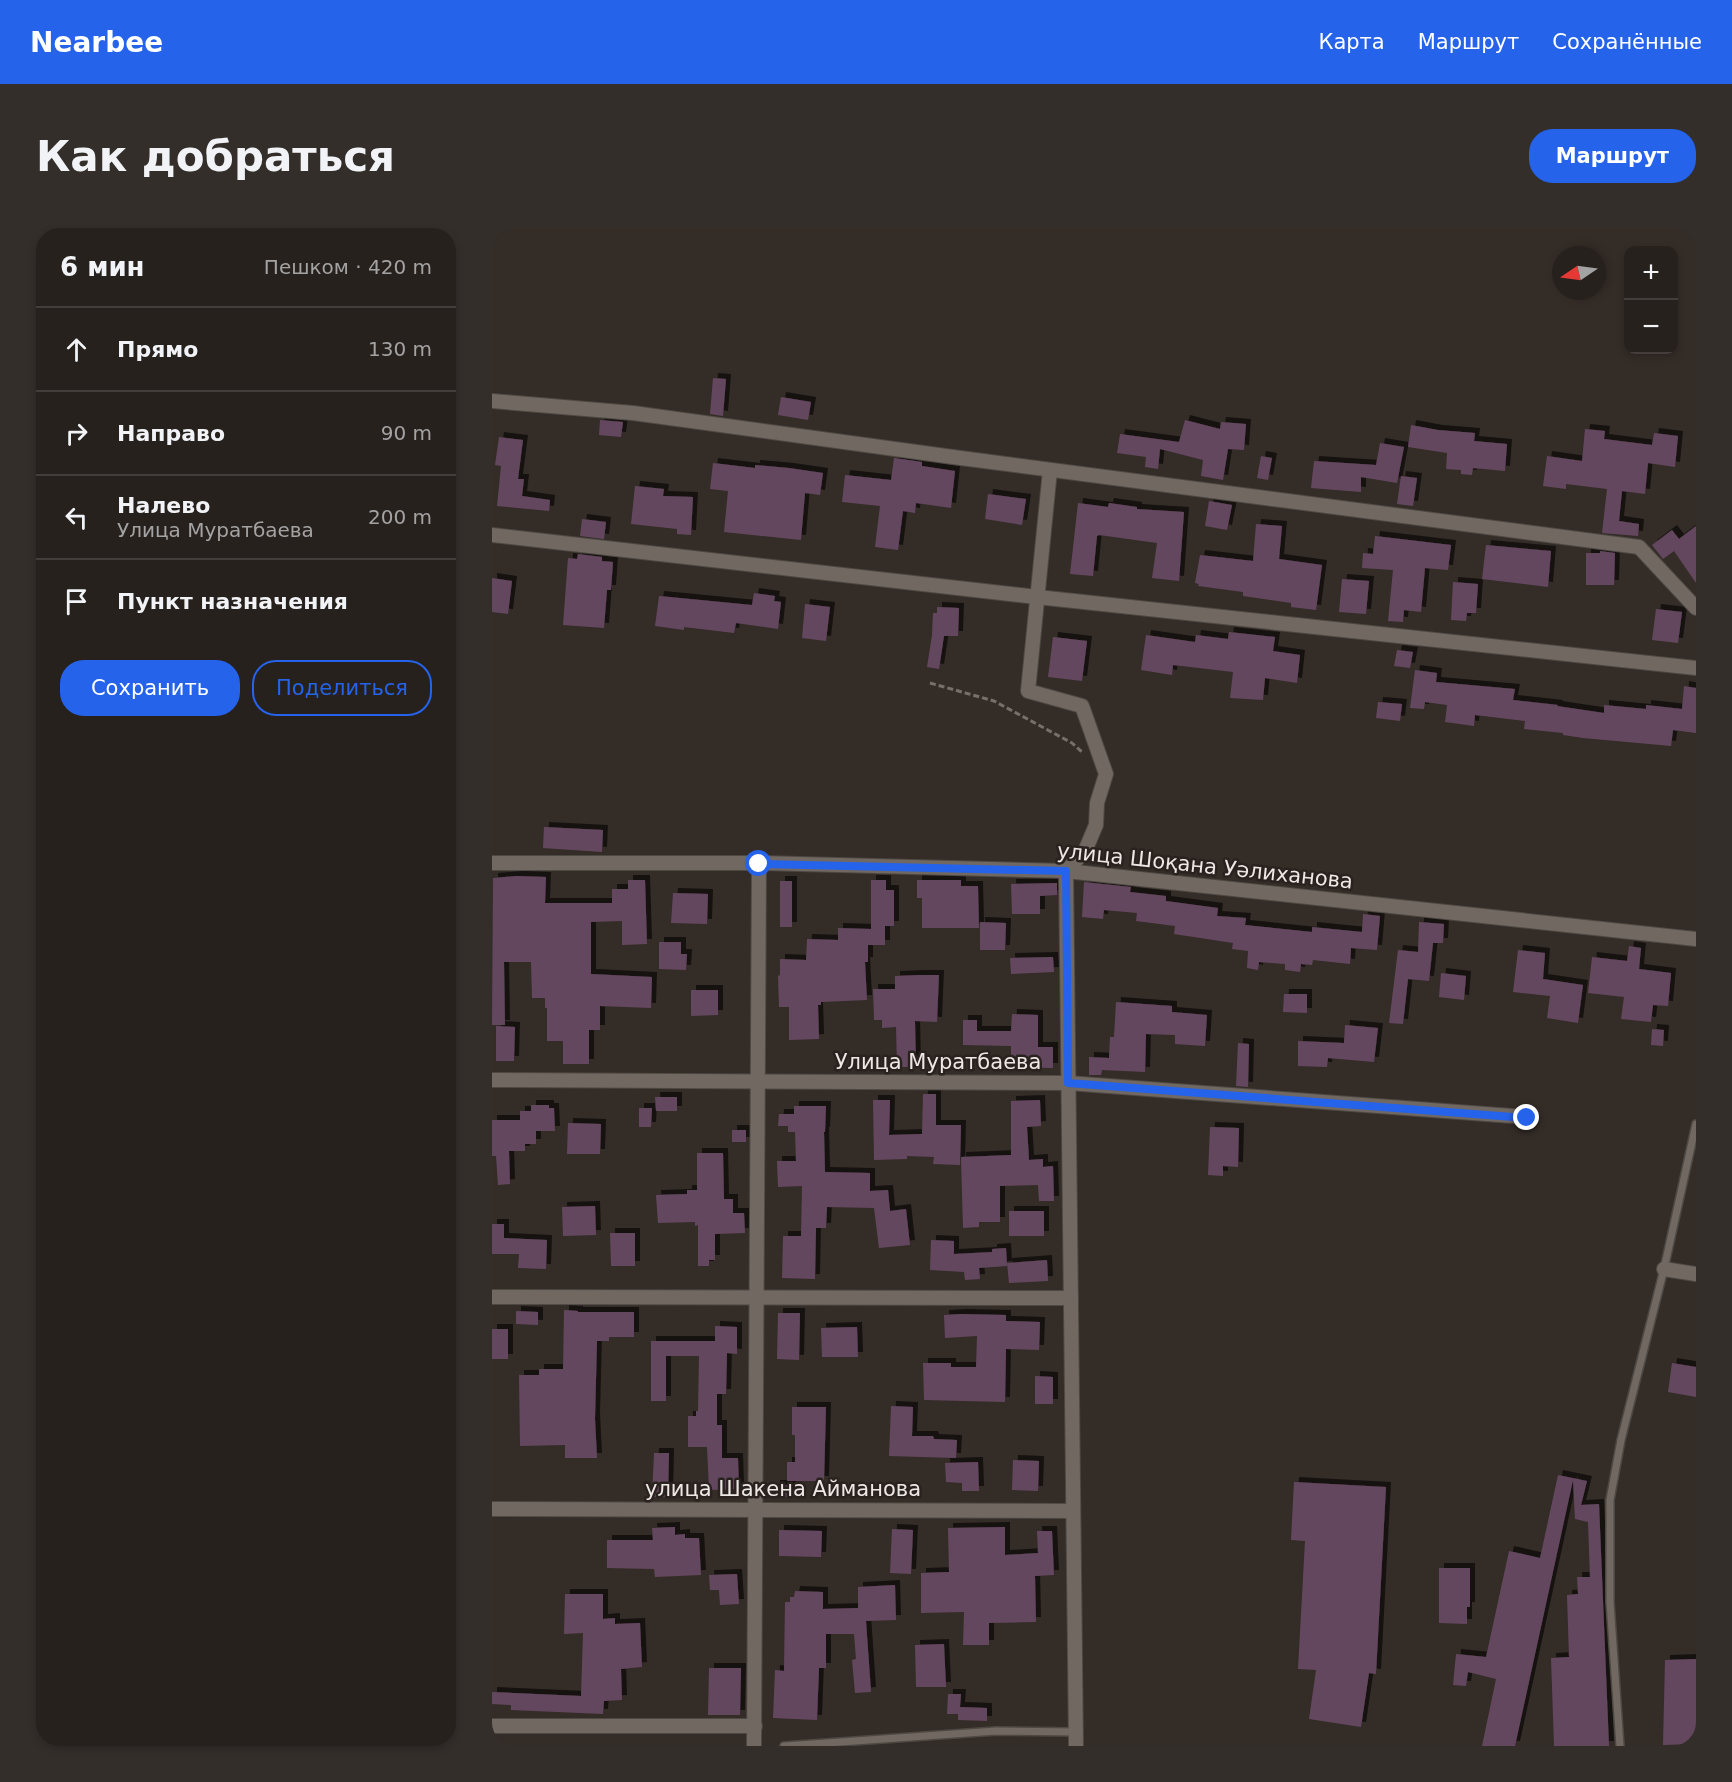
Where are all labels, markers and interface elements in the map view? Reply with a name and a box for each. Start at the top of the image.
text: Nearbee [30,26,163,59]
text: Карта [1319,30,1385,54]
text: Маршрут [1418,30,1519,54]
text: Сохранённые [1552,30,1702,54]
button: Маршрут [1529,129,1696,183]
text: Как добраться [36,132,395,181]
north arrow [1552,246,1606,300]
map controls [1624,246,1678,354]
button: + [1624,246,1678,300]
text: 6 мин [60,252,145,282]
text: Пешком · 420 m [264,255,432,279]
button: − [1624,300,1678,354]
icon: ahead [60,333,93,366]
text: Прямо [117,337,198,362]
text: 130 m [368,337,432,361]
icon: right [60,417,93,450]
text: Направо [117,421,225,446]
text: 90 m [381,421,432,445]
text: Налево [117,493,210,518]
icon: left [60,501,93,534]
text: 200 m [368,505,432,529]
text: Улица Муратбаева [117,518,314,542]
icon: arrive [60,585,93,618]
text: Пункт назначения [117,589,348,614]
button: Сохранить [60,660,240,716]
button: Поделиться [252,660,432,716]
street label: улица Шоқана Уәлиханова [1056,839,1354,893]
route start [745,850,771,876]
street label: Улица Муратбаева [835,1050,1041,1074]
route end [1513,1104,1539,1130]
street label: улица Шакена Айманова [645,1477,921,1501]

